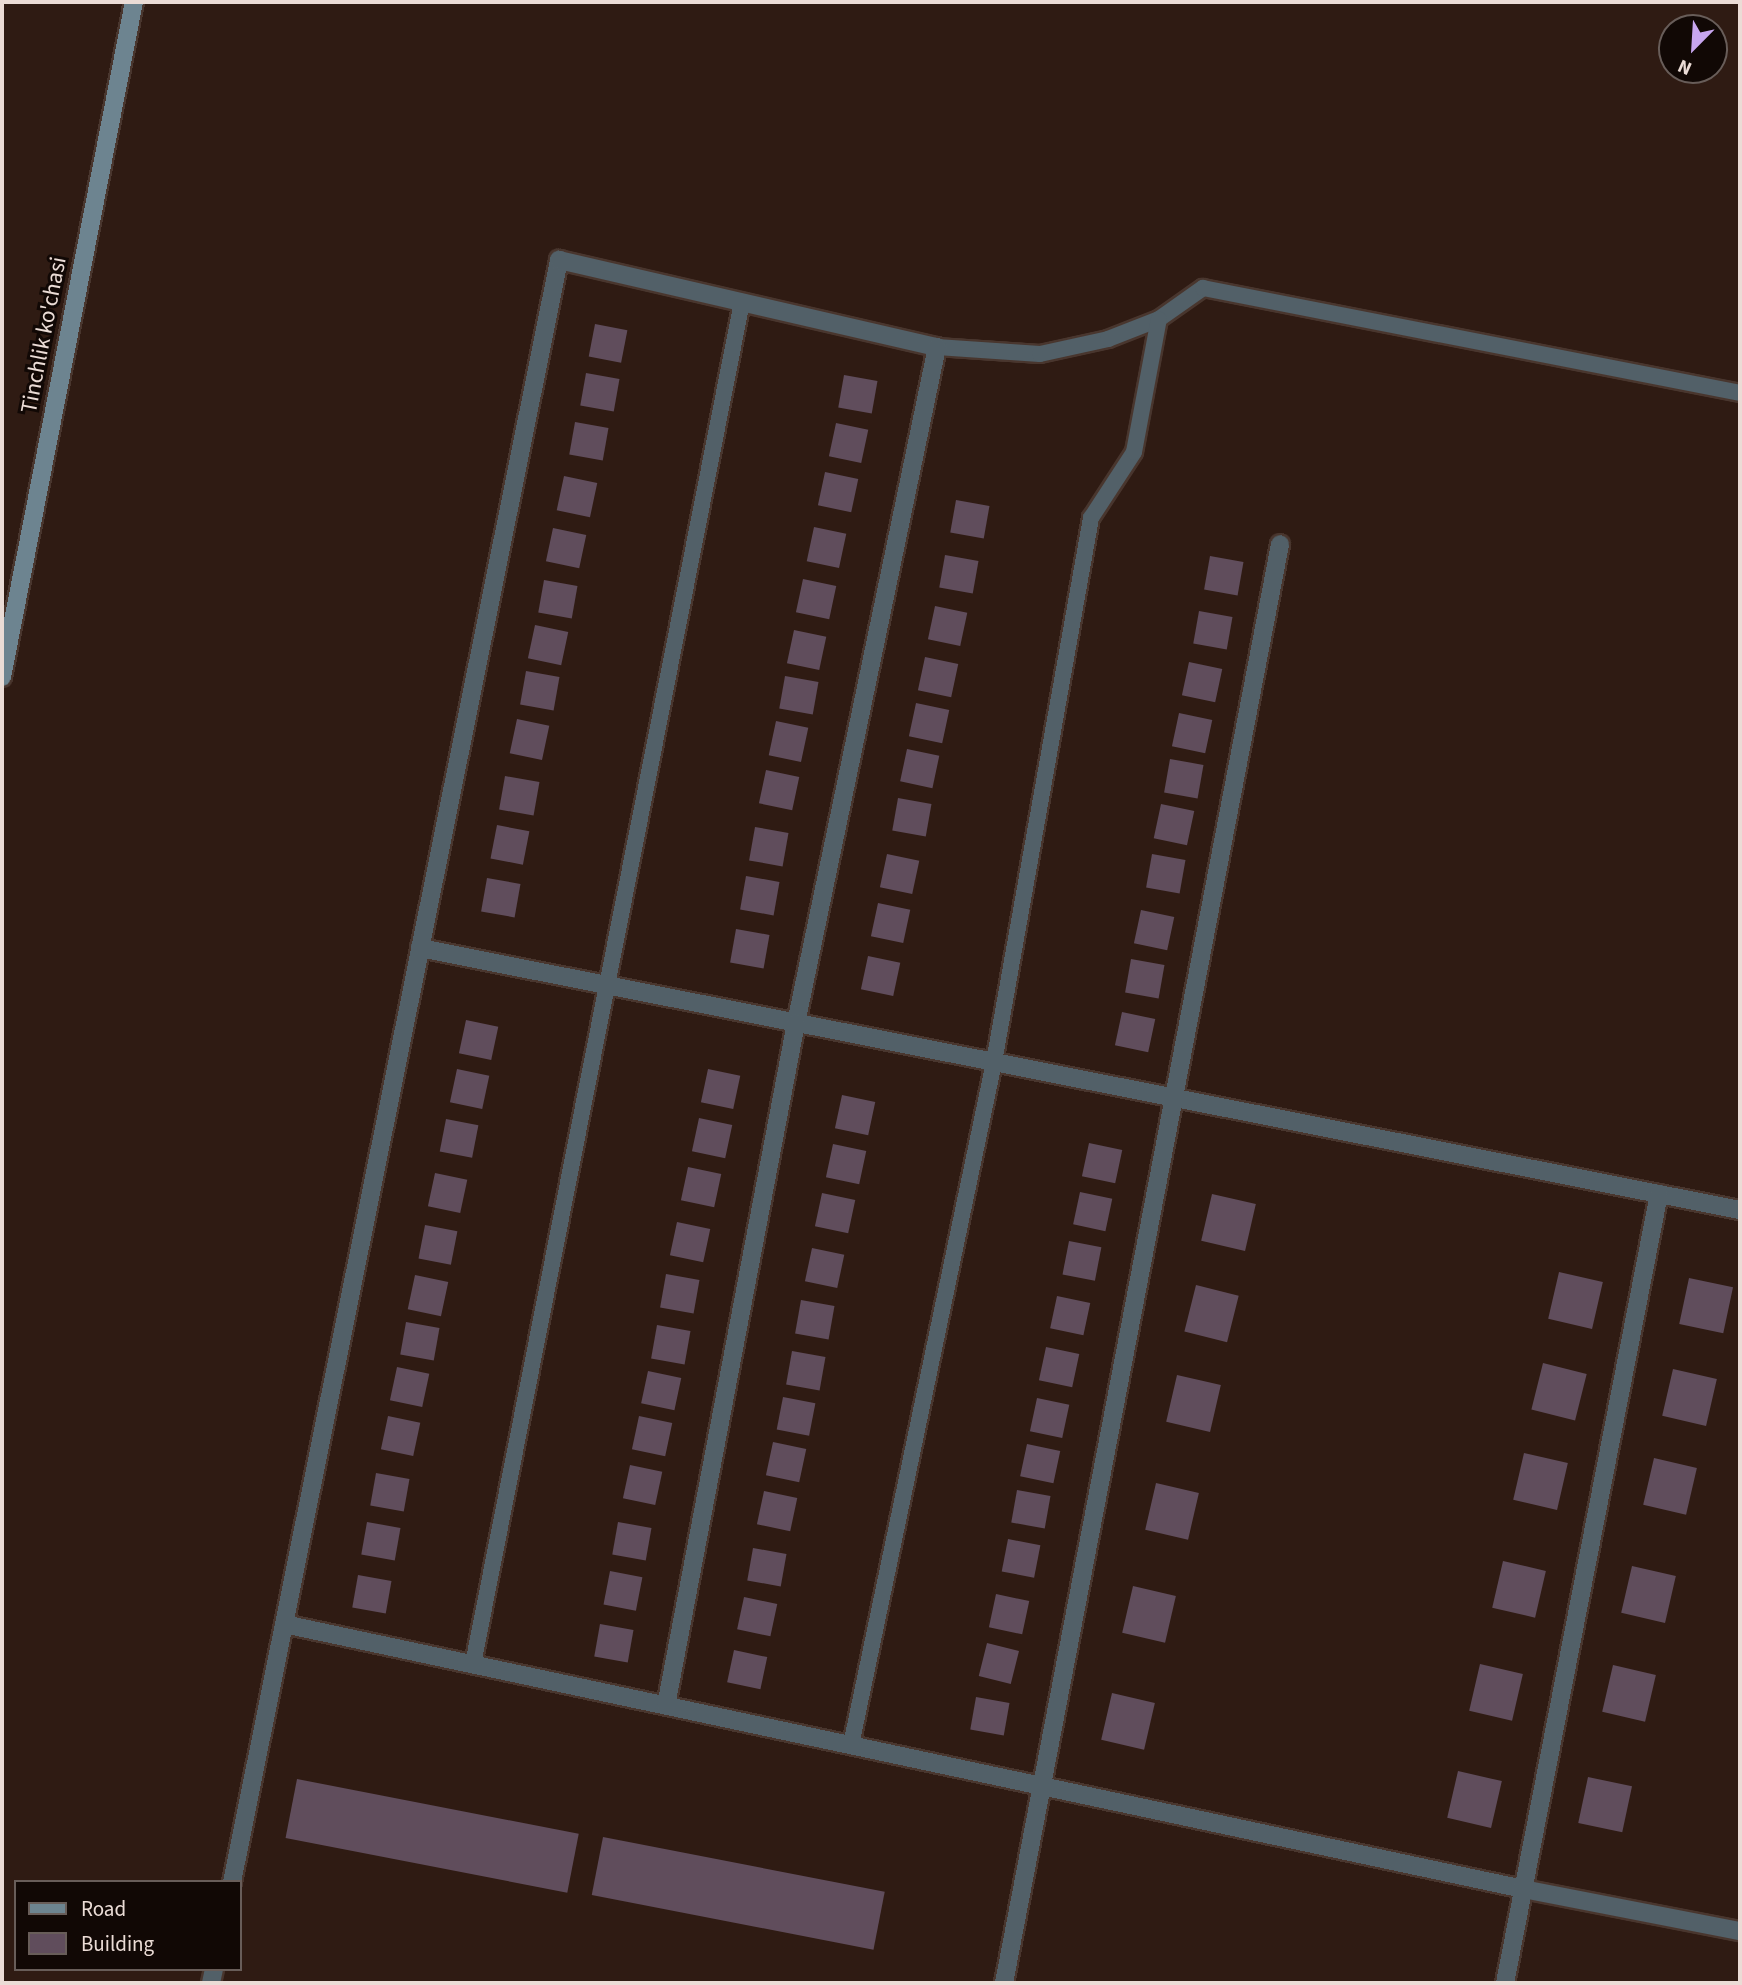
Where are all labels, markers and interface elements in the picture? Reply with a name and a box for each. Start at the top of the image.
north arrow [1658,14,1728,84]
text: N [1674,52,1696,82]
street label: Tinchlik ko'chasi [15,254,73,416]
legend [14,1880,242,1971]
text: Road [81,1894,126,1924]
text: Building [81,1929,154,1959]

